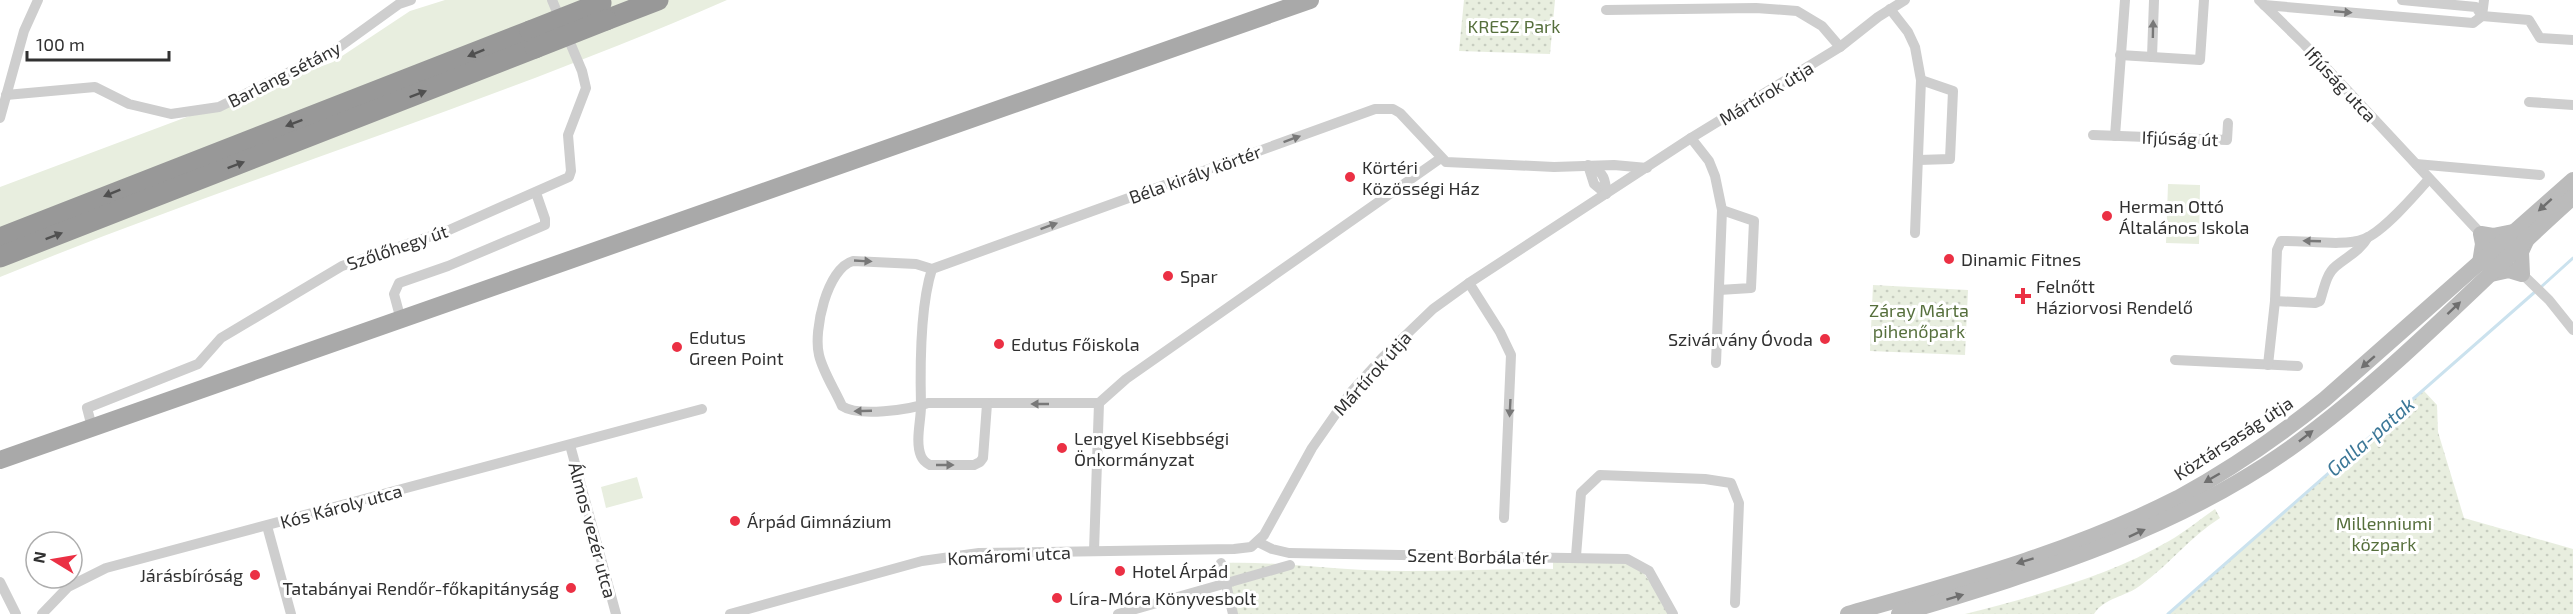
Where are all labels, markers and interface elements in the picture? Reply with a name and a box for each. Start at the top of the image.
one-way arrow [2334,7,2353,16]
park label: KRESZ Park [1468,15,1560,37]
one-way arrow [2148,19,2158,38]
scale bar [27,24,170,62]
text: 100 m [36,33,85,55]
street label: Barlang sétány [224,36,344,112]
street label: Ifjúság utca [2300,42,2382,126]
one-way arrow [467,49,485,58]
street label: Mártírok útja [1715,56,1817,130]
one-way arrow [409,89,427,99]
one-way arrow [285,118,303,128]
street label: Ifjúság út [2141,126,2219,150]
one-way arrow [1283,133,1301,143]
street label: Béla király körtér [1126,140,1264,208]
place label: Körtéri Közösségi Ház [1362,156,1480,199]
one-way arrow [227,160,245,169]
marker: Körtéri Közösségi Ház [1343,170,1357,184]
one-way arrow [103,189,121,199]
place label: Herman Ottó Általános Iskola [2119,195,2249,238]
one-way arrow [2537,198,2552,212]
marker: Herman Ottó Általános Iskola [2100,209,2114,223]
street label: Szőlőhegy út [344,219,451,275]
one-way arrow [1040,220,1058,230]
one-way arrow [46,231,64,241]
one-way arrow [2302,236,2321,245]
place label: Dinamic Fitnes [1961,248,2081,270]
marker: Dinamic Fitnes [1942,252,1956,266]
one-way arrow [853,257,872,266]
place label: Spar [1180,265,1218,287]
marker: Spar [1161,269,1175,283]
place label: Felnőtt Háziorvosi Rendelő [2036,275,2193,318]
marker: Felnőtt Háziorvosi Rendelő [2014,287,2032,305]
park label: Záray Márta pihenőpark [1869,299,1969,342]
one-way arrow [2446,302,2461,315]
place label: Edutus Green Point [689,326,784,369]
street label: Mártírok útja [1328,326,1416,420]
place label: Szivárvány Óvoda [1668,328,1813,350]
marker: Szivárvány Óvoda [1818,332,1832,346]
place label: Edutus Főiskola [1011,333,1140,355]
marker: Edutus Főiskola [992,337,1006,351]
marker: Edutus Green Point [670,340,684,354]
one-way arrow [2361,355,2376,368]
street label: Köztársaság útja [2169,391,2297,485]
water label: Galla-patak [2321,391,2419,481]
one-way arrow [1031,399,1050,409]
one-way arrow [1505,399,1514,418]
one-way arrow [853,406,872,416]
place label: Lengyel Kisebbségi Önkormányzat [1074,427,1229,470]
one-way arrow [2298,429,2314,442]
marker: Lengyel Kisebbségi Önkormányzat [1055,441,1069,455]
street label: Álmos vezér utca [564,460,622,600]
one-way arrow [936,460,955,470]
one-way arrow [2203,473,2220,483]
street label: Kós Károly utca [278,479,404,533]
place label: Árpád Gimnázium [747,510,892,532]
park label: Millenniumi közpark [2336,512,2432,555]
marker: Árpád Gimnázium [728,514,742,528]
one-way arrow [2129,528,2146,537]
north arrow [24,530,84,590]
street label: Komáromi utca [947,541,1071,569]
street label: Szent Borbála tér [1407,544,1549,568]
text: N [28,550,49,565]
one-way arrow [2016,557,2034,566]
place label: Hotel Árpád [1132,560,1228,582]
place label: Járásbíróság [140,564,243,586]
marker: Hotel Árpád [1113,564,1127,578]
marker: Járásbíróság [248,568,262,582]
place label: Tatabányai Rendőr-főkapitányság [283,577,559,599]
marker: Tatabányai Rendőr-főkapitányság [564,581,578,595]
place label: Líra-Móra Könyvesbolt [1069,587,1257,609]
marker: Líra-Móra Könyvesbolt [1050,591,1064,605]
one-way arrow [1946,592,1964,601]

